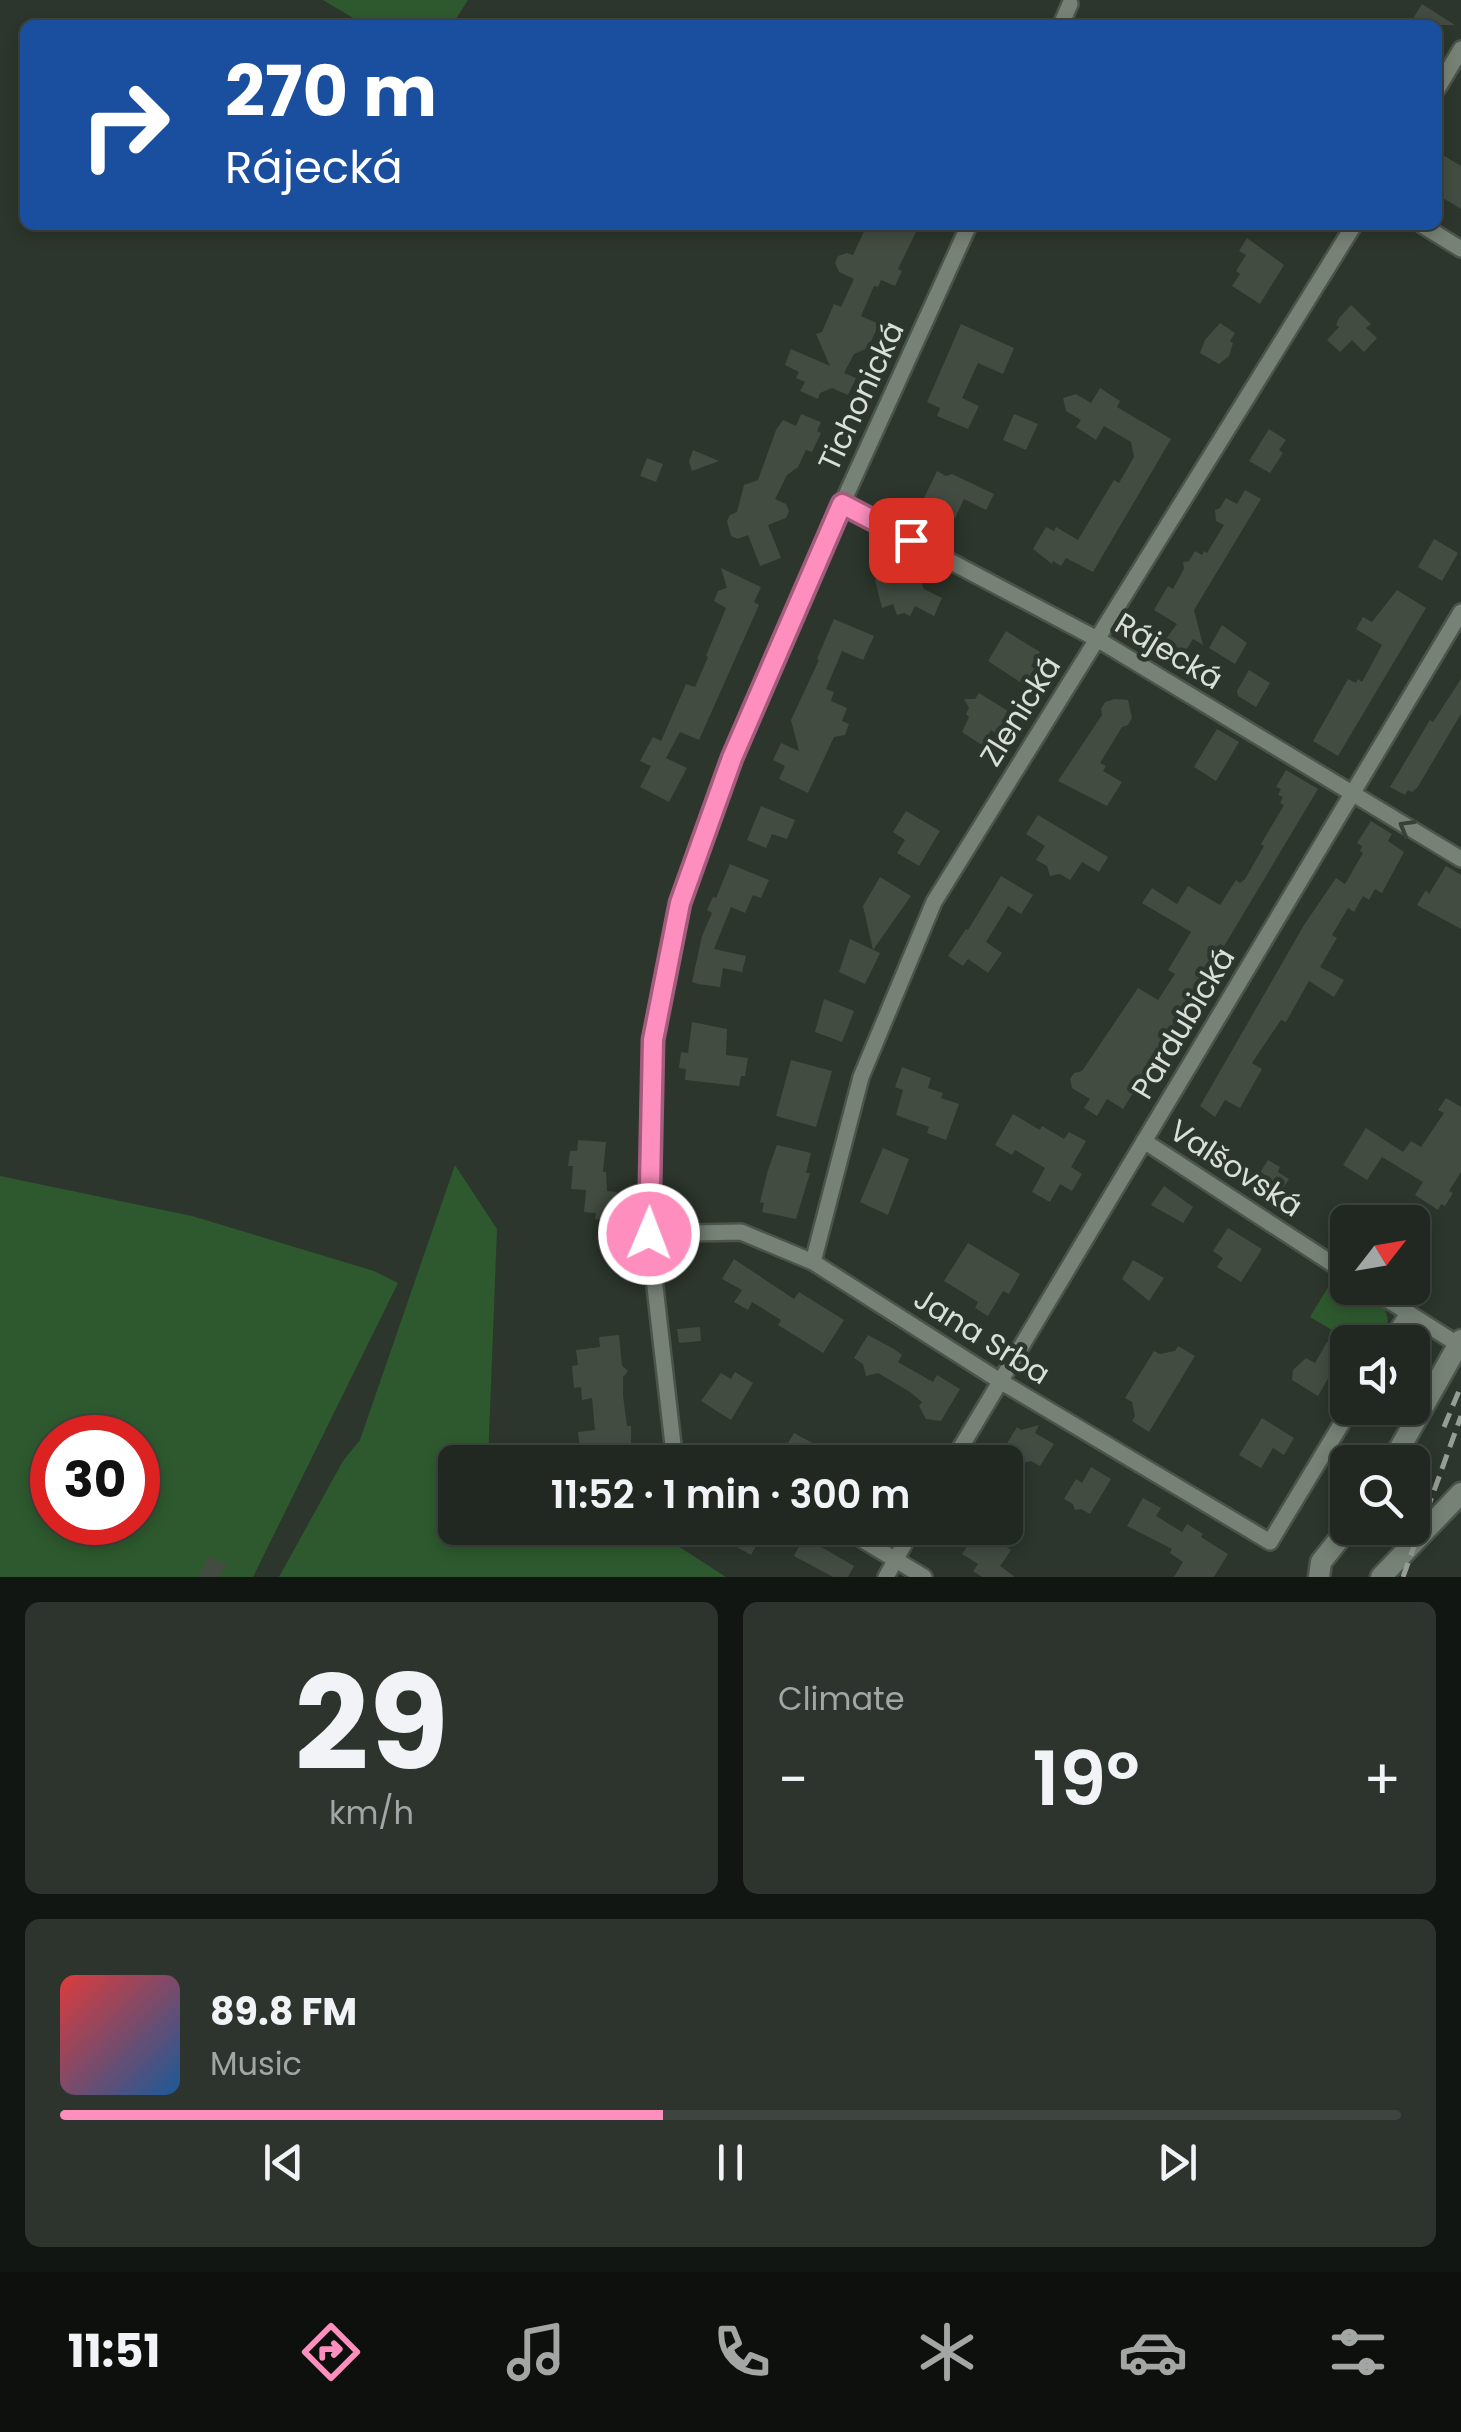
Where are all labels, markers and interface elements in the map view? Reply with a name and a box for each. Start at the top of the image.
text: 270 m [225,42,437,141]
icon: right [60,60,190,190]
text: Rájecká [225,136,403,199]
street label: Tichonická [808,314,914,478]
pin [869,498,954,583]
icon: arrive [884,513,939,568]
street label: Rájecká [1107,602,1231,700]
street label: Zlenická [969,648,1071,774]
one-way arrow [1399,820,1417,839]
street label: Pardubická [1121,939,1245,1107]
street label: Valšovská [1161,1109,1311,1227]
position arrow [597,1182,701,1286]
north arrow [1330,1205,1430,1305]
map controls [1330,1205,1430,1545]
street label: Jana Srba [906,1277,1058,1395]
button: sound [1330,1325,1430,1425]
speed limit sign: 30 [30,1415,160,1545]
button: search [1330,1445,1430,1545]
text: 11:52 · 1 min · 300 m [551,1468,910,1521]
text: 29 [294,1632,449,1815]
text: Climate [778,1676,905,1721]
text: 19° [1032,1726,1140,1831]
text: − [778,1741,808,1818]
text: + [1363,1741,1401,1818]
text: km/h [329,1790,414,1835]
text: 89.8 FM [210,1985,357,2038]
text: Music [210,2041,302,2086]
icon: previous [256,2135,311,2190]
icon: pause [703,2135,758,2190]
icon: next [1150,2135,1205,2190]
icon: directions [296,2317,366,2387]
icon: music [501,2317,571,2387]
icon: phone [707,2317,777,2387]
icon: climate [912,2317,982,2387]
icon: car [1118,2317,1188,2387]
icon: filters [1323,2317,1393,2387]
text: 11:51 [68,2320,161,2383]

